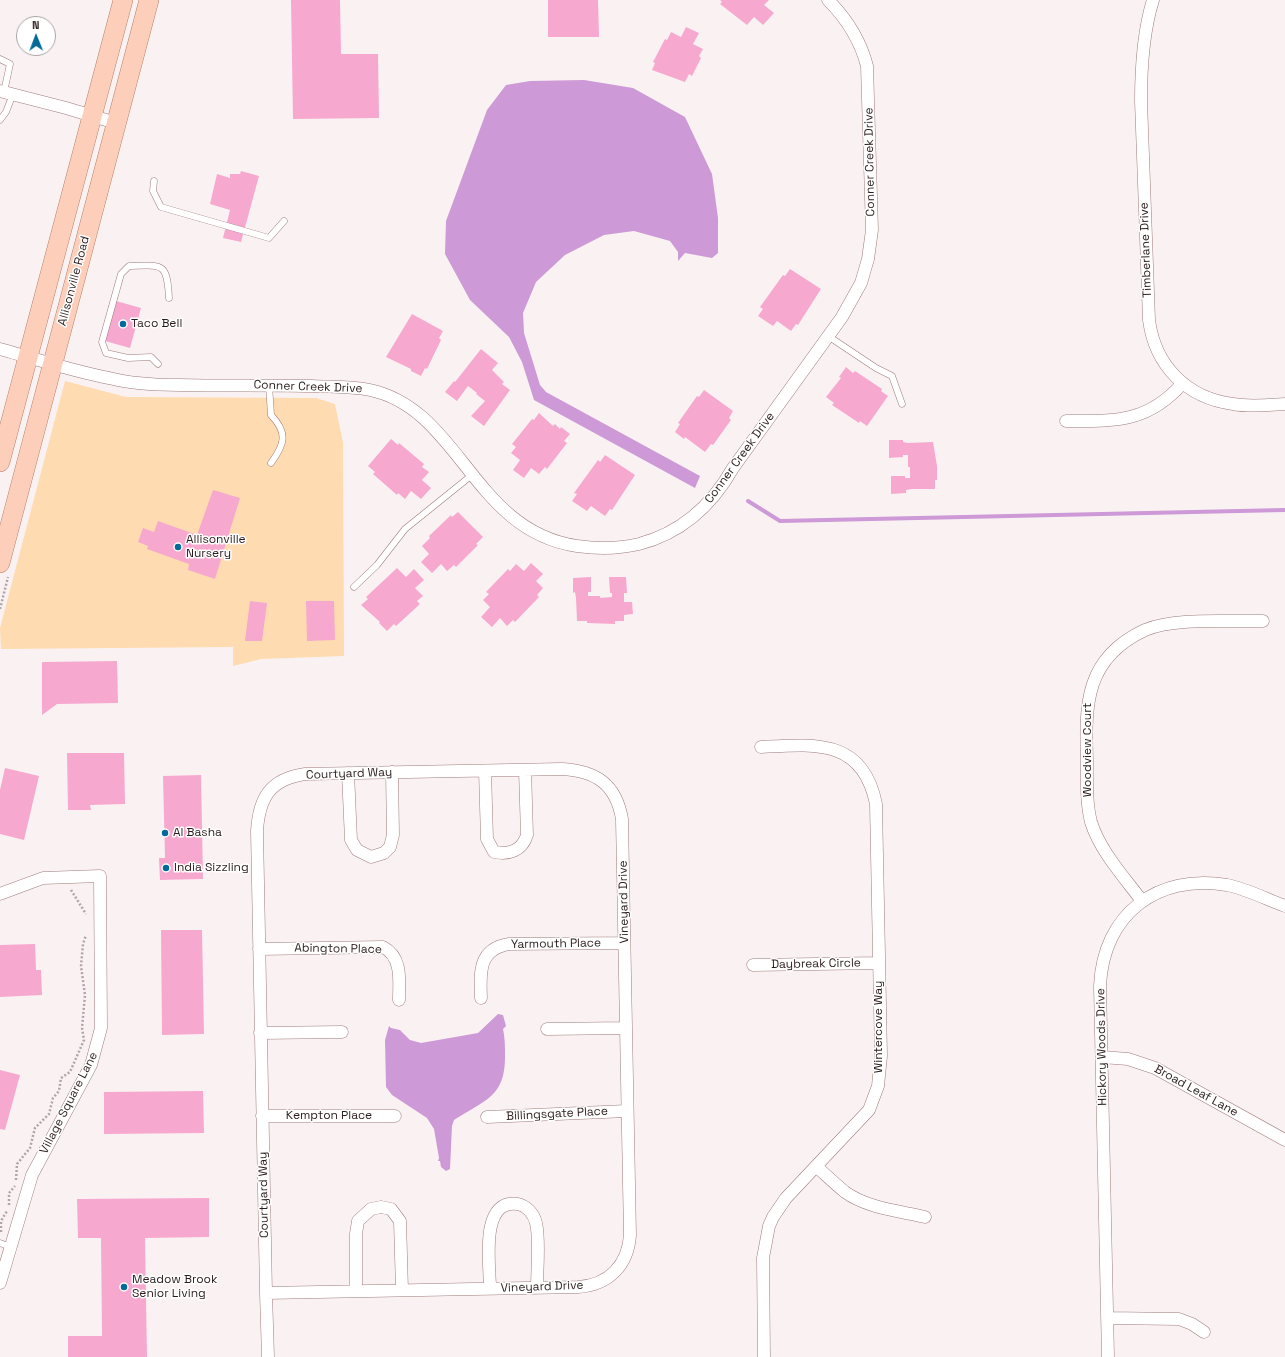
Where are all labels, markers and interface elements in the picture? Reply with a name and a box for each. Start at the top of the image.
north arrow [16,16,56,56]
text: N [32,18,40,32]
street label: Conner Creek Drive [862,107,878,217]
street label: Timberlane Drive [1137,202,1155,298]
street label: Allisonville Road [55,235,93,327]
place label: Taco Bell [131,317,182,331]
marker: Taco Bell [118,319,128,329]
street label: Conner Creek Drive [253,378,363,396]
street label: Conner Creek Drive [702,410,778,506]
place label: Allisonville Nursery [186,533,246,561]
marker: Allisonville Nursery [173,542,183,552]
street label: Woodview Court [1081,703,1095,797]
street label: Courtyard Way [306,765,392,783]
place label: Al Basha [173,826,222,840]
marker: Al Basha [160,828,170,838]
street label: Vineyard Drive [616,860,632,944]
place label: India Sizzling [174,861,249,875]
marker: India Sizzling [161,863,171,873]
street label: Yarmouth Place [511,936,601,952]
street label: Abington Place [294,941,382,957]
street label: Daybreak Circle [771,956,861,972]
street label: Wintercove Way [872,981,886,1073]
street label: Hickory Woods Drive [1094,988,1110,1106]
street label: Village Square Lane [37,1050,101,1156]
street label: Broad Leaf Lane [1152,1062,1240,1120]
street label: Billingsgate Place [506,1104,608,1124]
street label: Kempton Place [286,1109,372,1123]
street label: Courtyard Way [256,1152,272,1238]
place label: Meadow Brook Senior Living [132,1273,217,1301]
street label: Vineyard Drive [500,1278,584,1296]
marker: Meadow Brook Senior Living [119,1282,129,1292]

